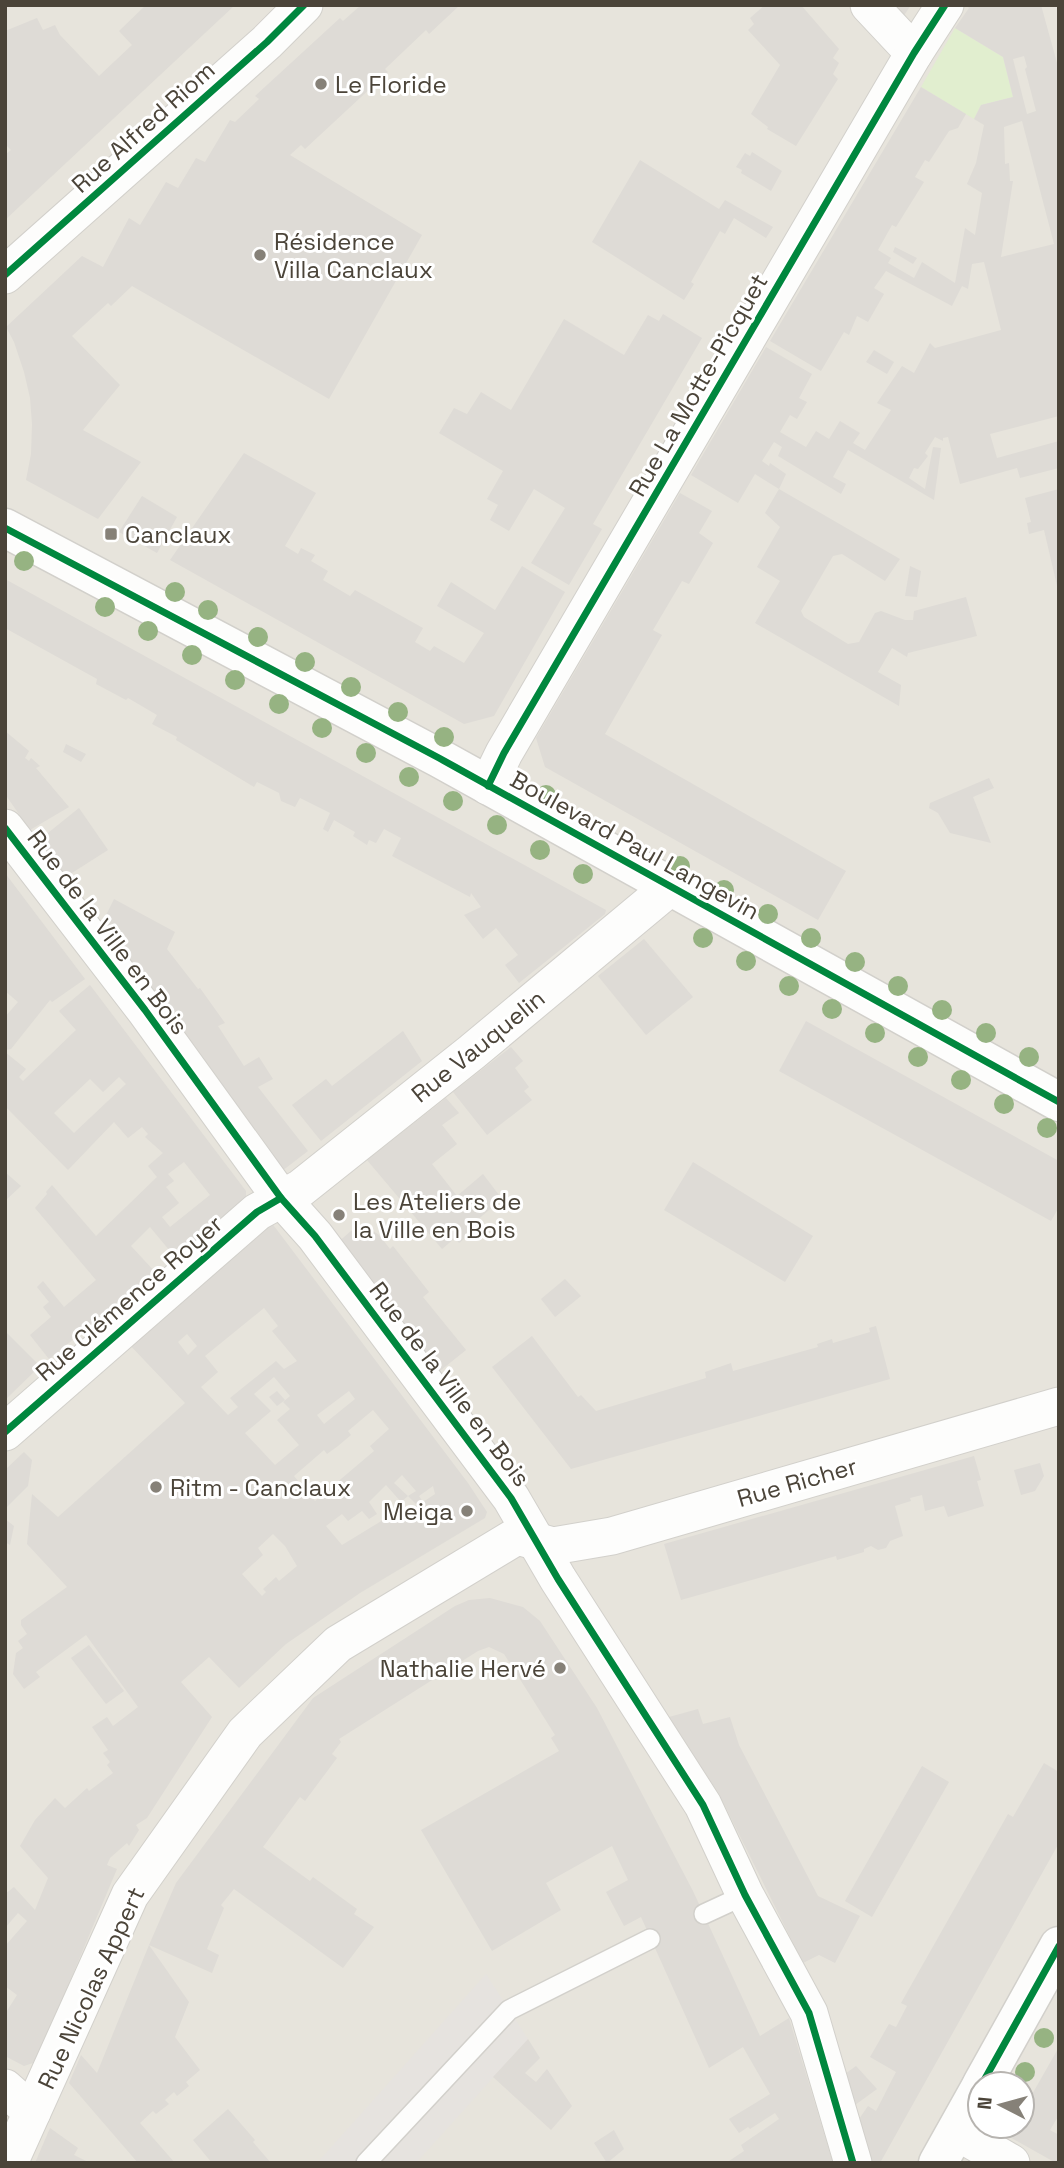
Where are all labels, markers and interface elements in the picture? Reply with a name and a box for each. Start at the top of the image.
street label: Rue Alfred Riom [65,54,221,200]
place label: Le Floride [335,69,447,100]
marker: Le Floride [313,76,329,92]
place label: Résidence Villa Canclaux [274,226,433,285]
marker: Résidence Villa Canclaux [252,247,268,263]
street label: Rue La Motte-Picquet [621,268,775,502]
place label: Canclaux [125,519,232,550]
marker: Canclaux [103,526,119,542]
street label: Boulevard Paul Langevin [505,764,765,926]
street label: Rue de la Ville en Bois [21,823,195,1041]
street label: Rue Vauquelin [405,983,551,1109]
place label: Les Ateliers de la Ville en Bois [353,1186,521,1245]
marker: Les Ateliers de la Ville en Bois [331,1207,347,1223]
street label: Rue Clémence Royer [29,1208,229,1388]
street label: Rue de la Ville en Bois [363,1275,537,1493]
street label: Rue Richer [733,1450,861,1514]
place label: Ritm - Canclaux [170,1472,351,1503]
marker: Ritm - Canclaux [148,1479,164,1495]
place label: Meiga [383,1496,453,1527]
marker: Meiga [459,1503,475,1519]
place label: Nathalie Hervé [380,1653,546,1684]
marker: Nathalie Hervé [552,1660,568,1676]
street label: Rue Nicolas Appert [31,1882,151,2094]
north arrow [966,2070,1036,2140]
text: N [971,2096,998,2111]

